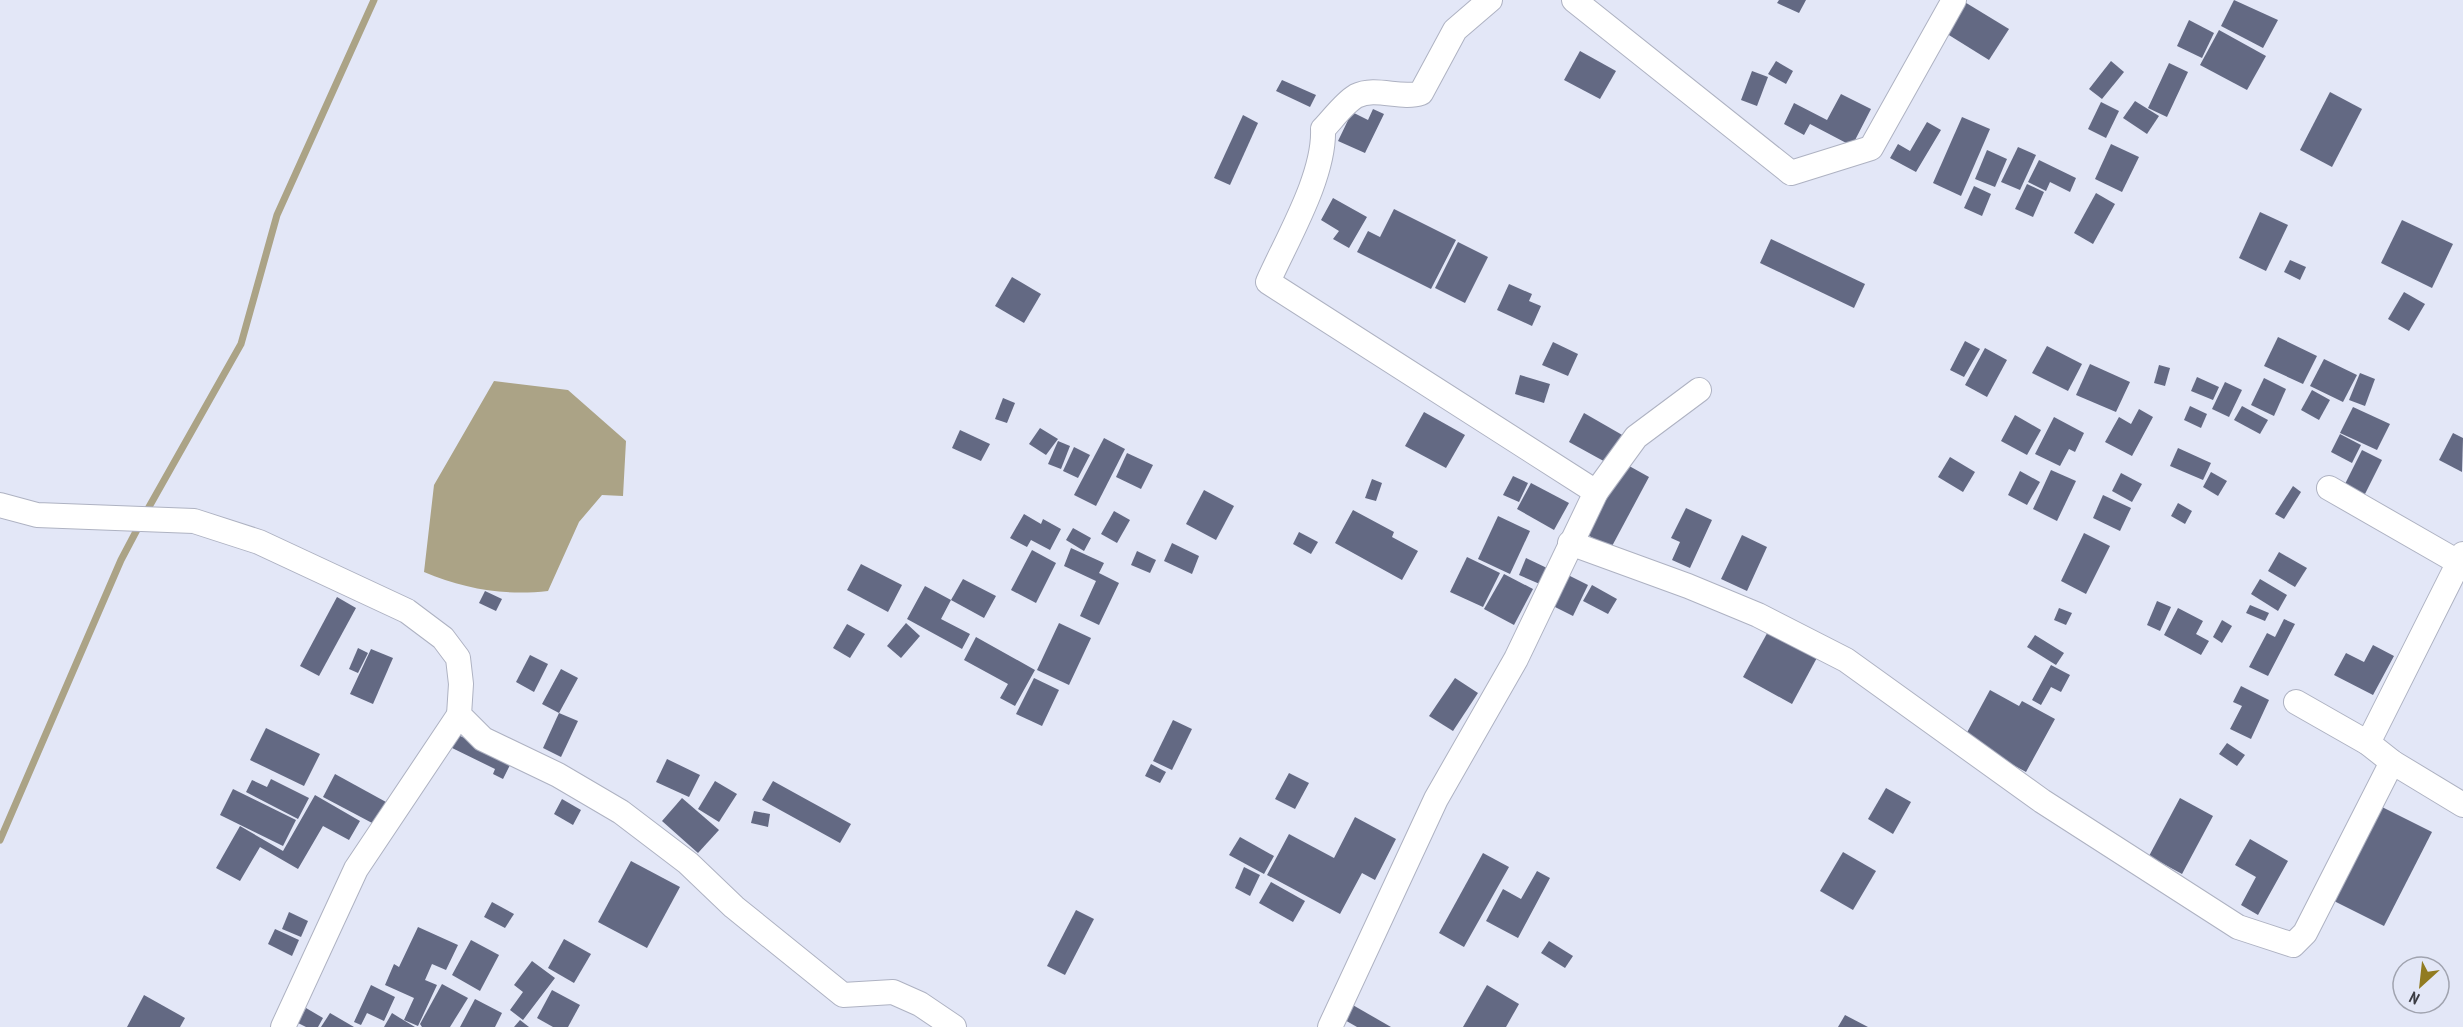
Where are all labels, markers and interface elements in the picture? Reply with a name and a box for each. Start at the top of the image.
north arrow [2391,955,2451,1015]
text: N [2406,987,2423,1009]

